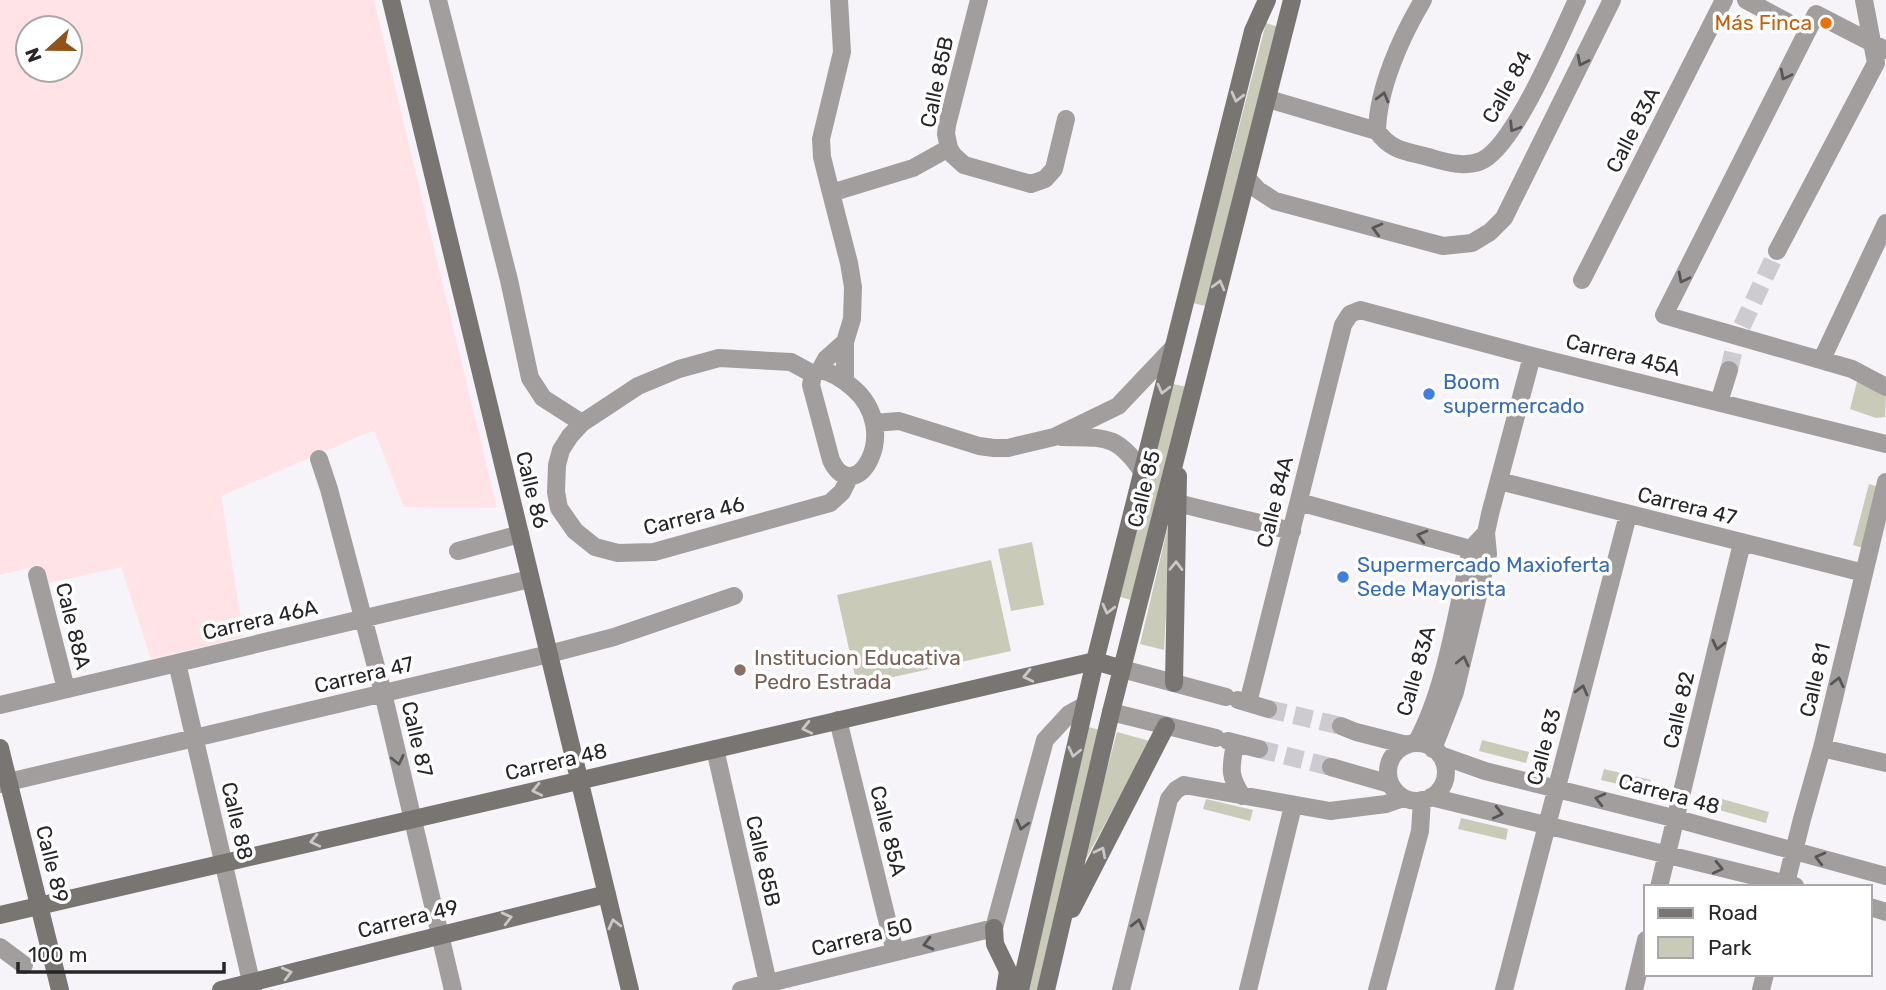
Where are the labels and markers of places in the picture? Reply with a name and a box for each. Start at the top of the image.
place label: Más Finca [1715,10,1812,35]
marker: Más Finca [1818,15,1834,31]
place label: Boom supermercado [1443,369,1585,418]
marker: Boom supermercado [1421,386,1437,402]
place label: Supermercado Maxioferta Sede Mayorista [1357,552,1610,601]
marker: Supermercado Maxioferta Sede Mayorista [1335,569,1351,585]
place label: Institucion Educativa Pedro Estrada [754,645,961,694]
marker: Institucion Educativa Pedro Estrada [732,662,748,678]

